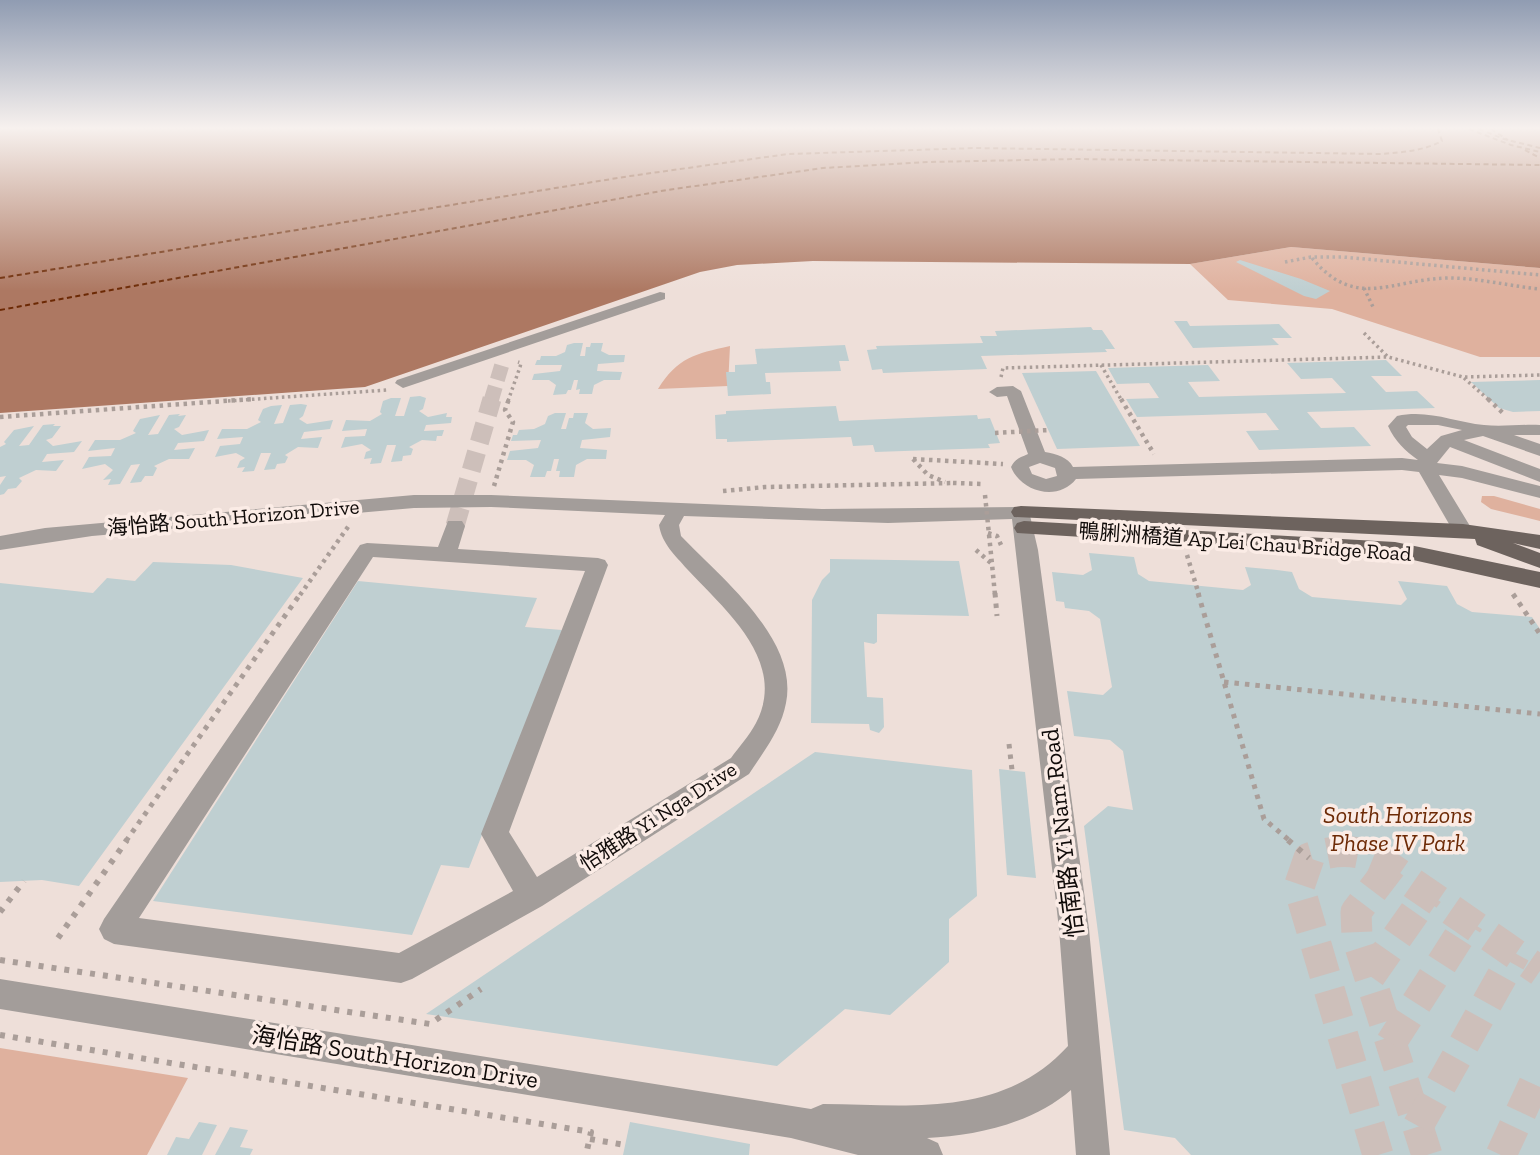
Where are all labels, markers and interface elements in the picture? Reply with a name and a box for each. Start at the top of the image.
street label: 海怡路 South Horizon Drive [106,494,360,540]
street label: 鴨脷洲橋道 Ap Lei Chau Bridge Road [1078,518,1413,566]
street label: 怡南路 Yi Nam Road [1035,727,1089,939]
street label: 怡雅路 Yi Nga Drive [575,756,741,876]
park label: South Horizons Phase IV Park [1323,800,1473,857]
street label: 海怡路 South Horizon Drive [250,1020,540,1094]

